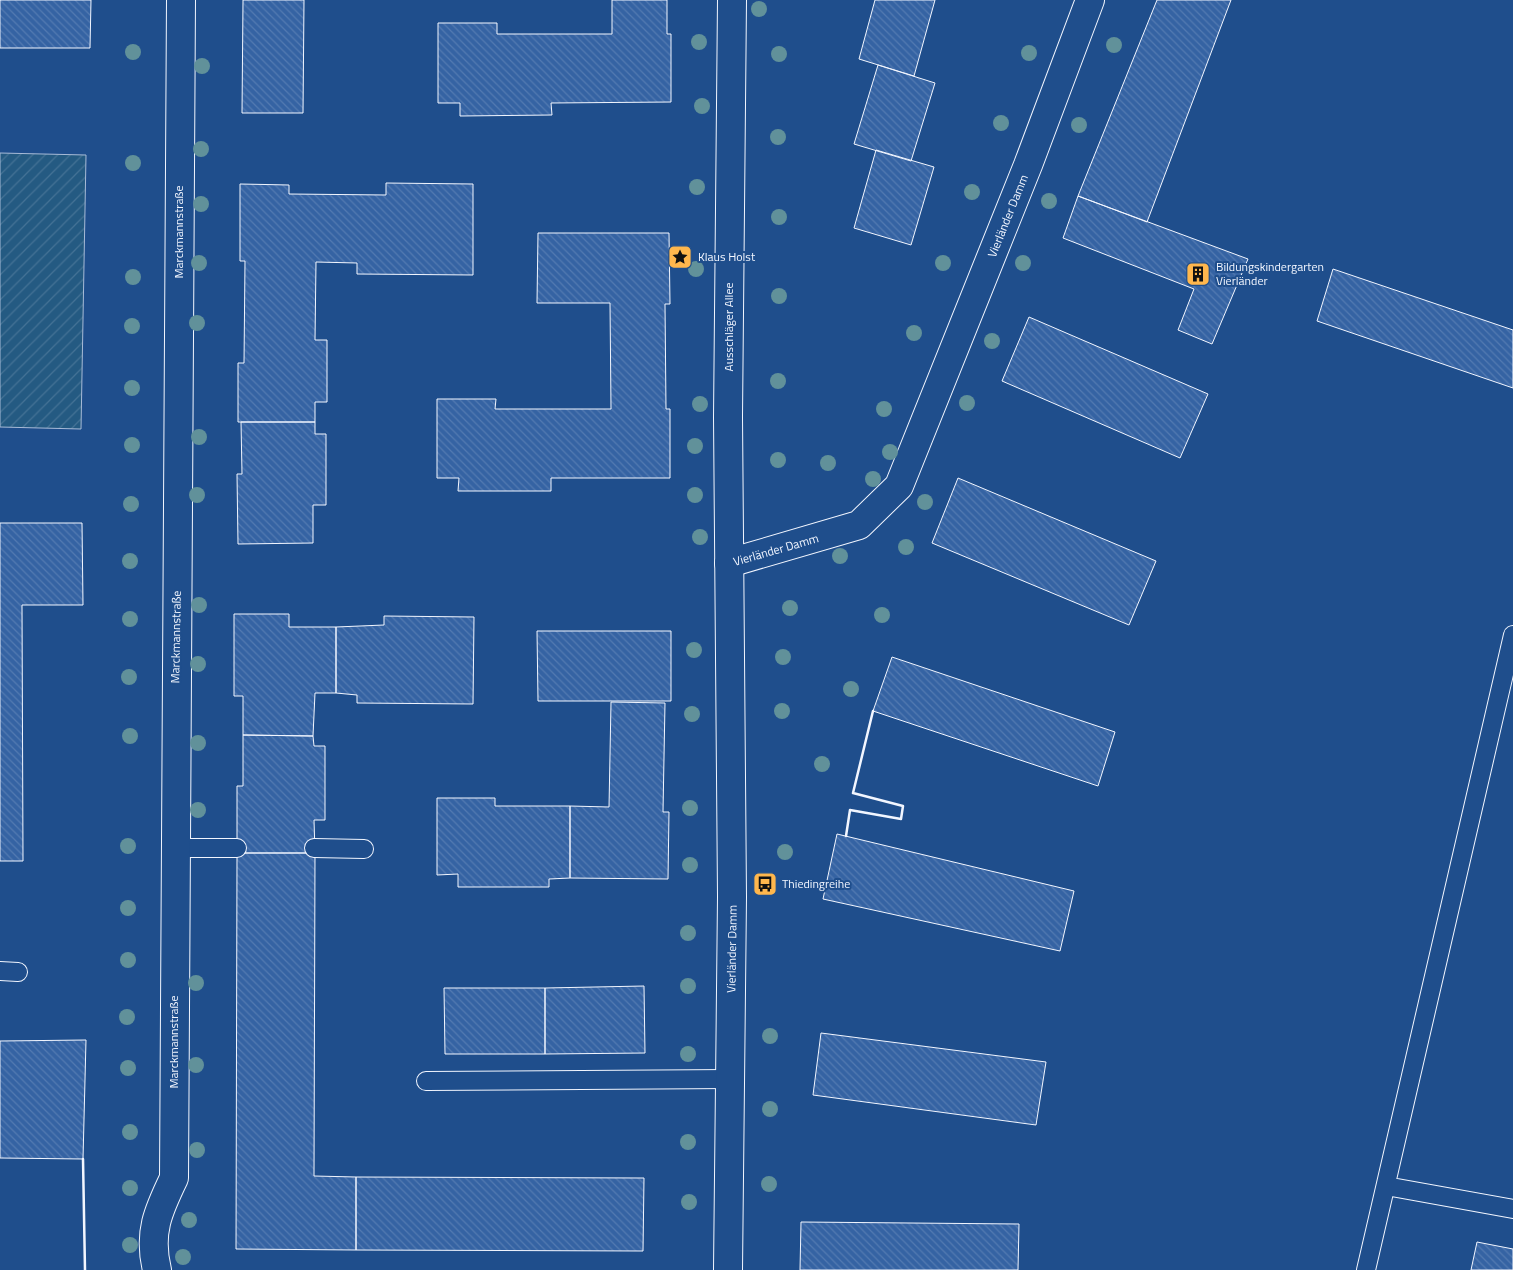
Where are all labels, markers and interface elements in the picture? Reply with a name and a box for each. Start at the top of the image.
street label: Vierländer Damm [982,171,1033,260]
street label: Marckmannstraße [169,186,188,278]
place icon: Klaus Holst [667,244,693,270]
place label: Klaus Holst [698,247,756,266]
place label: Bildungskindergarten Vierländer [1216,257,1324,290]
building icon: Bildungskindergarten Vierländer [1185,261,1211,287]
street label: Ausschläger Allee [719,283,738,371]
street label: Vierländer Damm [731,528,821,571]
street label: Marckmannstraße [165,590,186,684]
bus stop icon: Thiedingreihe [752,871,778,897]
place label: Thiedingreihe [782,874,850,893]
street label: Vierländer Damm [721,905,742,993]
street label: Marckmannstraße [164,996,183,1088]

